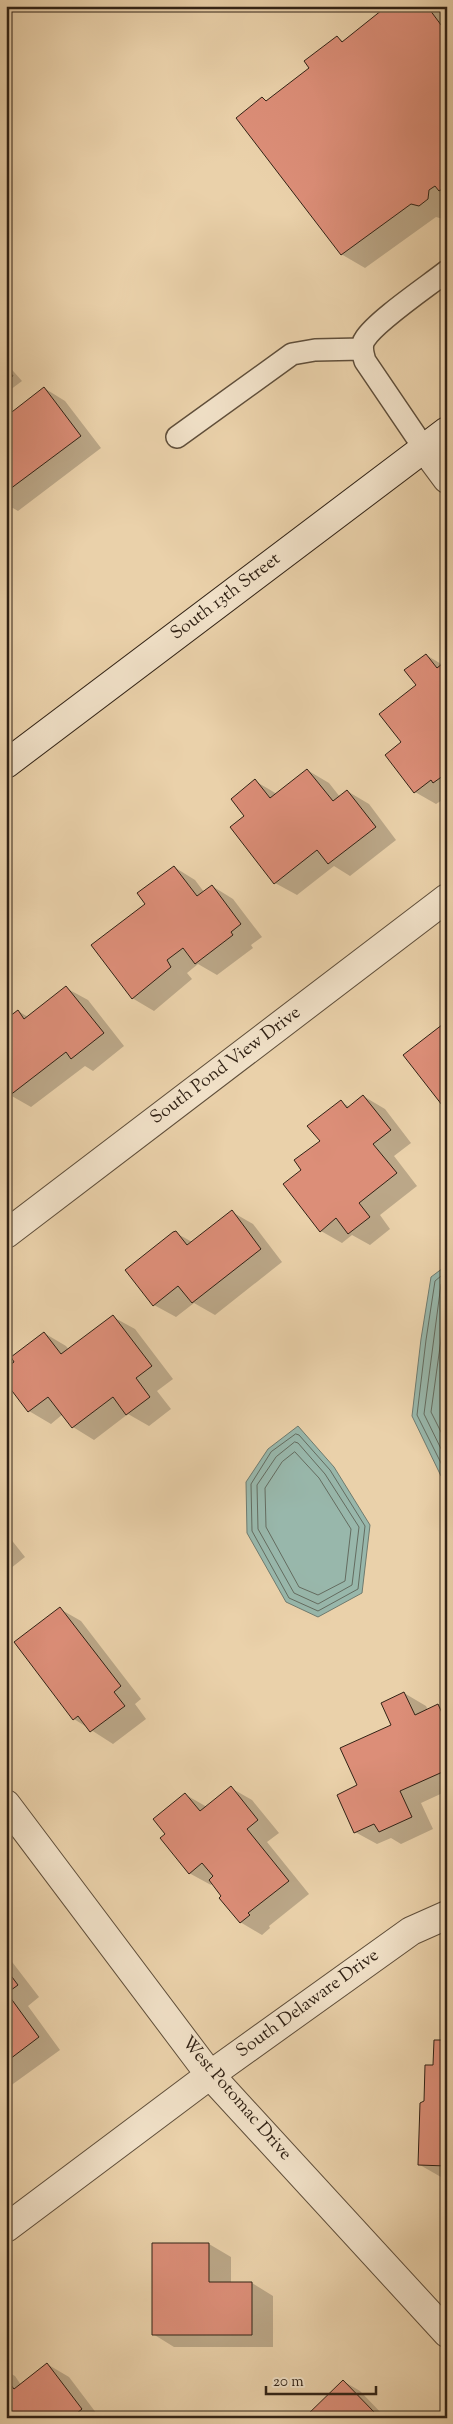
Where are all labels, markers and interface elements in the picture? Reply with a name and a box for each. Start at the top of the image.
street label: South 13th Street [166,547,286,647]
street label: South Pond View Drive [145,1001,307,1131]
street label: South Delaware Drive [231,1943,385,2065]
street label: West Potomac Drive [175,2031,297,2167]
scale bar [266,2364,376,2396]
text: 20 m [273,2372,304,2393]

